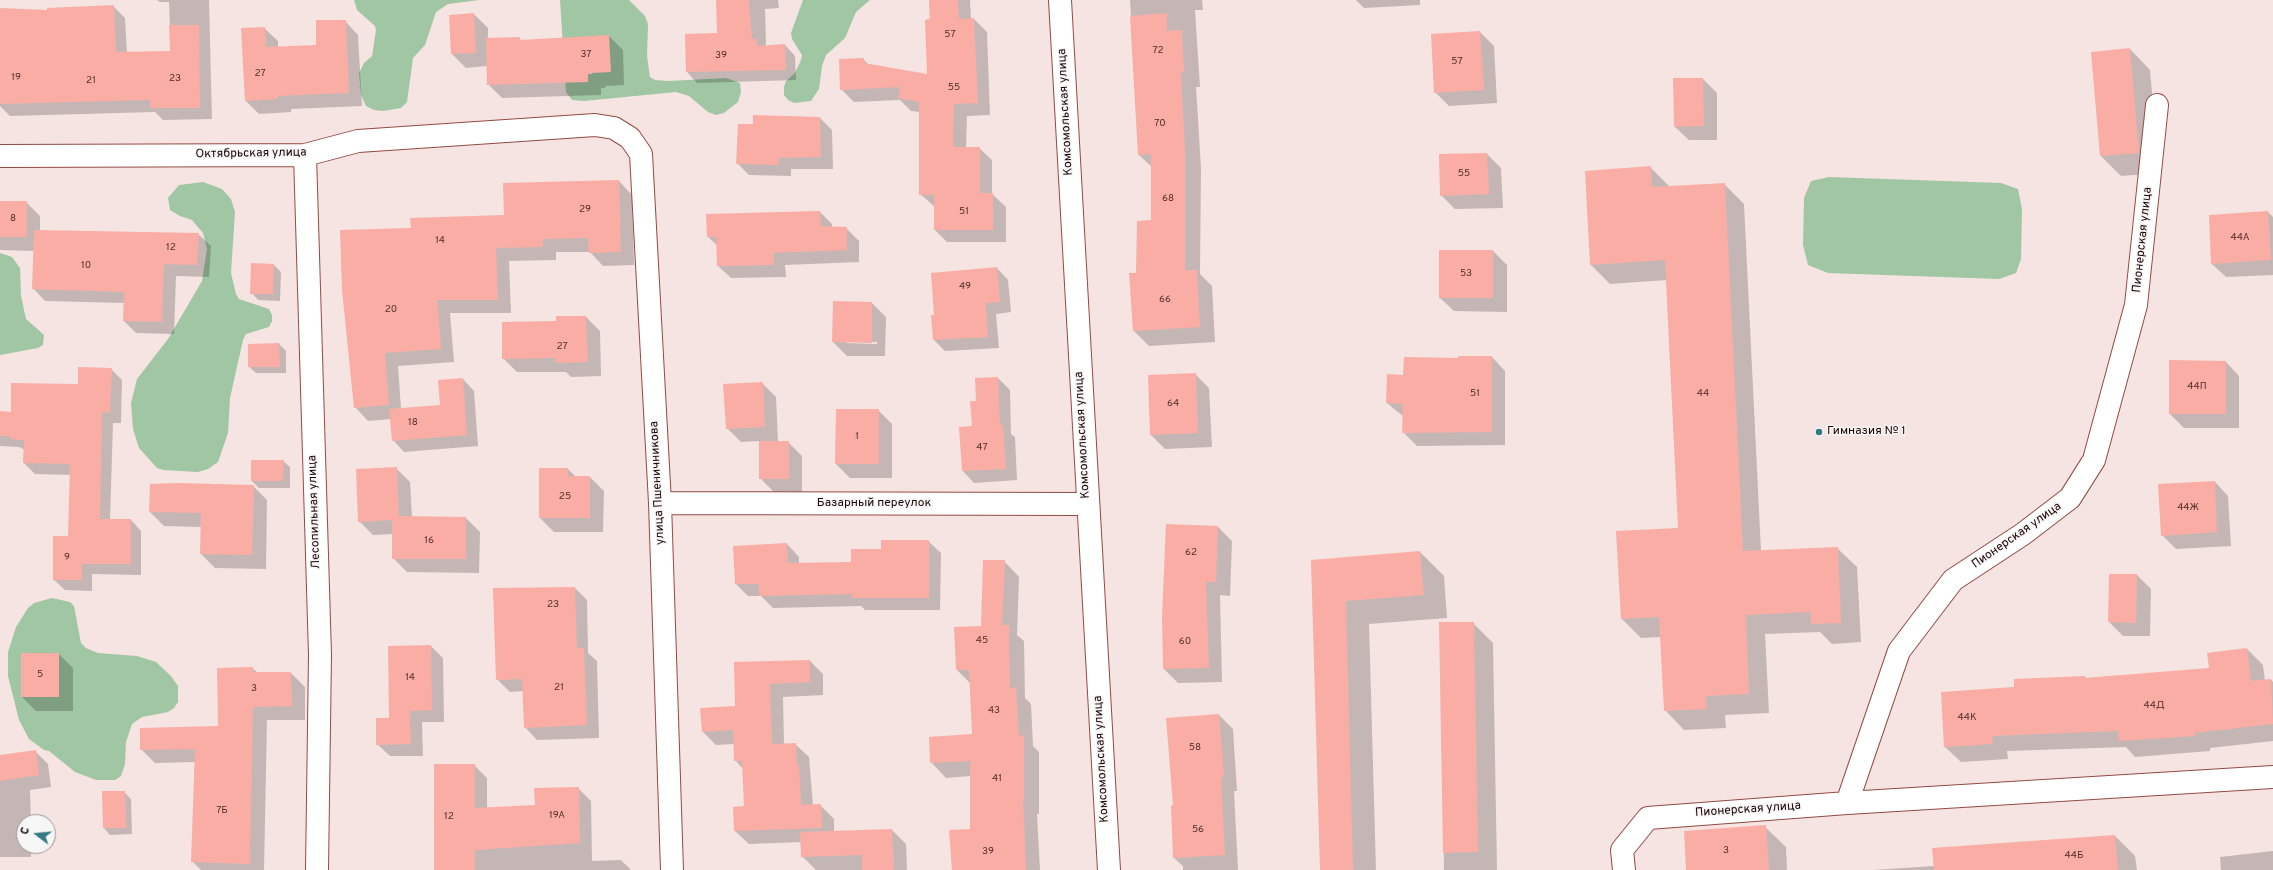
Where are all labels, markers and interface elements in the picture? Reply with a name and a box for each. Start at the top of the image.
house number: 57 [944,29,956,41]
house number: 72 [1152,45,1164,57]
street label: Комсомольская улица [1055,48,1077,176]
house number: 37 [580,49,592,61]
house number: 39 [715,50,727,62]
house number: 57 [1451,56,1463,68]
house number: 27 [254,68,266,80]
house number: 19 [11,72,21,84]
house number: 23 [169,73,181,85]
house number: 21 [86,75,96,87]
house number: 55 [948,82,960,94]
house number: 70 [1154,118,1166,130]
street label: Октябрьская улица [195,146,307,162]
house number: 55 [1458,168,1470,180]
street label: Пионерская улица [2130,187,2156,293]
house number: 68 [1162,193,1174,205]
house number: 29 [579,204,591,216]
house number: 51 [959,206,969,218]
house number: 8 [10,213,16,225]
house number: 44А [2230,232,2250,244]
house number: 14 [435,235,445,247]
house number: 12 [166,242,176,254]
house number: 10 [81,260,91,272]
house number: 53 [1460,268,1472,280]
house number: 49 [959,281,971,293]
house number: 66 [1159,294,1171,306]
house number: 20 [385,304,397,316]
house number: 27 [556,341,568,353]
street label: Комсомольская улица [1072,371,1094,499]
house number: 44П [2187,381,2207,393]
house number: 51 [1470,388,1480,400]
house number: 44 [1697,388,1709,400]
house number: 64 [1167,398,1179,410]
house number: 18 [408,417,418,429]
street label: улица Пшеничникова [648,421,668,545]
place label: Гимназия № 1 [1827,425,1906,439]
marker: Гимназия № 1 [1814,427,1824,437]
house number: 1 [855,431,859,443]
house number: 47 [976,442,988,454]
street label: Лесопильная улица [306,455,324,569]
house number: 25 [559,491,571,503]
street label: Базарный переулок [817,497,931,511]
street label: Пионерская улица [1969,500,2065,572]
house number: 44Ж [2177,502,2199,514]
house number: 16 [424,535,434,547]
house number: 62 [1185,547,1197,559]
house number: 9 [64,552,70,564]
house number: 23 [547,599,559,611]
house number: 45 [976,635,988,647]
house number: 60 [1179,636,1191,648]
house number: 5 [37,669,43,681]
house number: 14 [405,672,415,684]
house number: 21 [554,682,564,694]
house number: 3 [251,683,257,695]
street label: Комсомольская улица [1091,695,1113,823]
house number: 44Д [2143,700,2165,712]
house number: 43 [988,705,1000,717]
house number: 44К [1957,712,1977,724]
house number: 58 [1189,742,1201,754]
house number: 41 [992,773,1002,785]
street label: Пионерская улица [1695,799,1801,821]
house number: 7Б [216,805,228,817]
house number: 19А [549,810,565,822]
house number: 12 [444,811,454,823]
north arrow [16,814,56,854]
house number: 56 [1192,824,1204,836]
text: С [18,826,33,836]
house number: 3 [1723,845,1729,857]
house number: 39 [982,846,994,858]
house number: 44Б [2065,850,2083,862]

